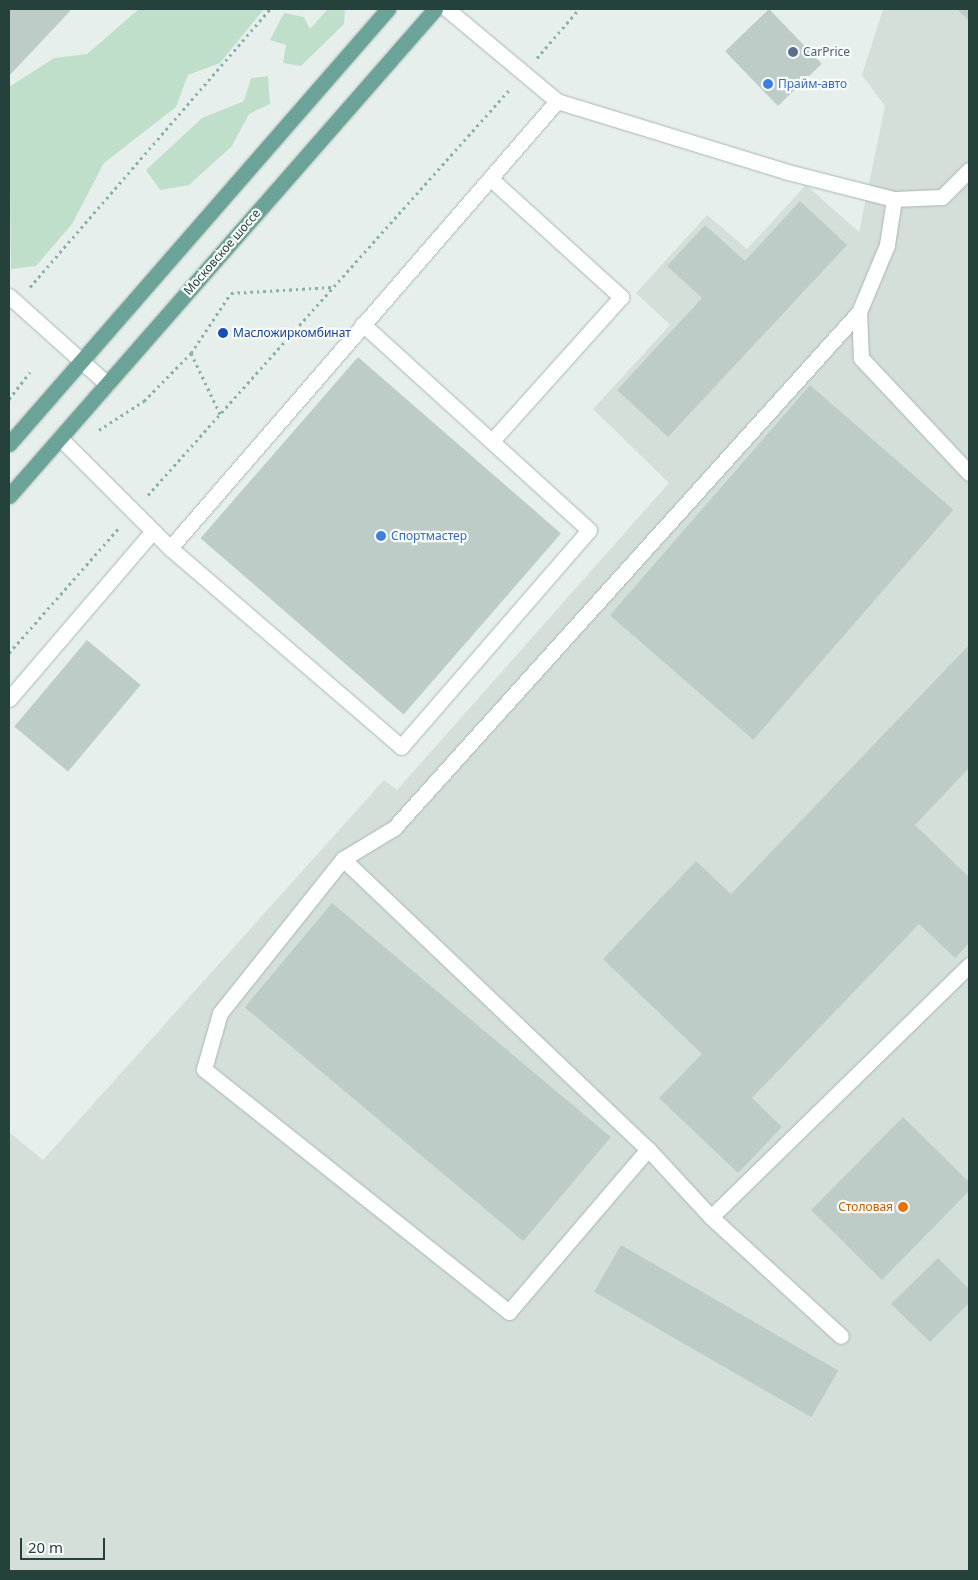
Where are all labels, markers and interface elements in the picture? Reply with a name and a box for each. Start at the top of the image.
place label: CarPrice [803,45,850,59]
marker: CarPrice [787,46,799,58]
place label: Прайм-авто [778,77,847,91]
marker: Прайм-авто [762,78,774,90]
street label: Московское шоссе [181,206,263,298]
place label: Масложиркомбинат [233,326,351,340]
marker: Масложиркомбинат [217,327,229,339]
place label: Спортмастер [391,529,467,543]
marker: Спортмастер [375,530,387,542]
place label: Столовая [838,1200,893,1214]
marker: Столовая [897,1201,909,1213]
scale bar [22,1528,108,1560]
text: 20 m [28,1537,63,1557]

